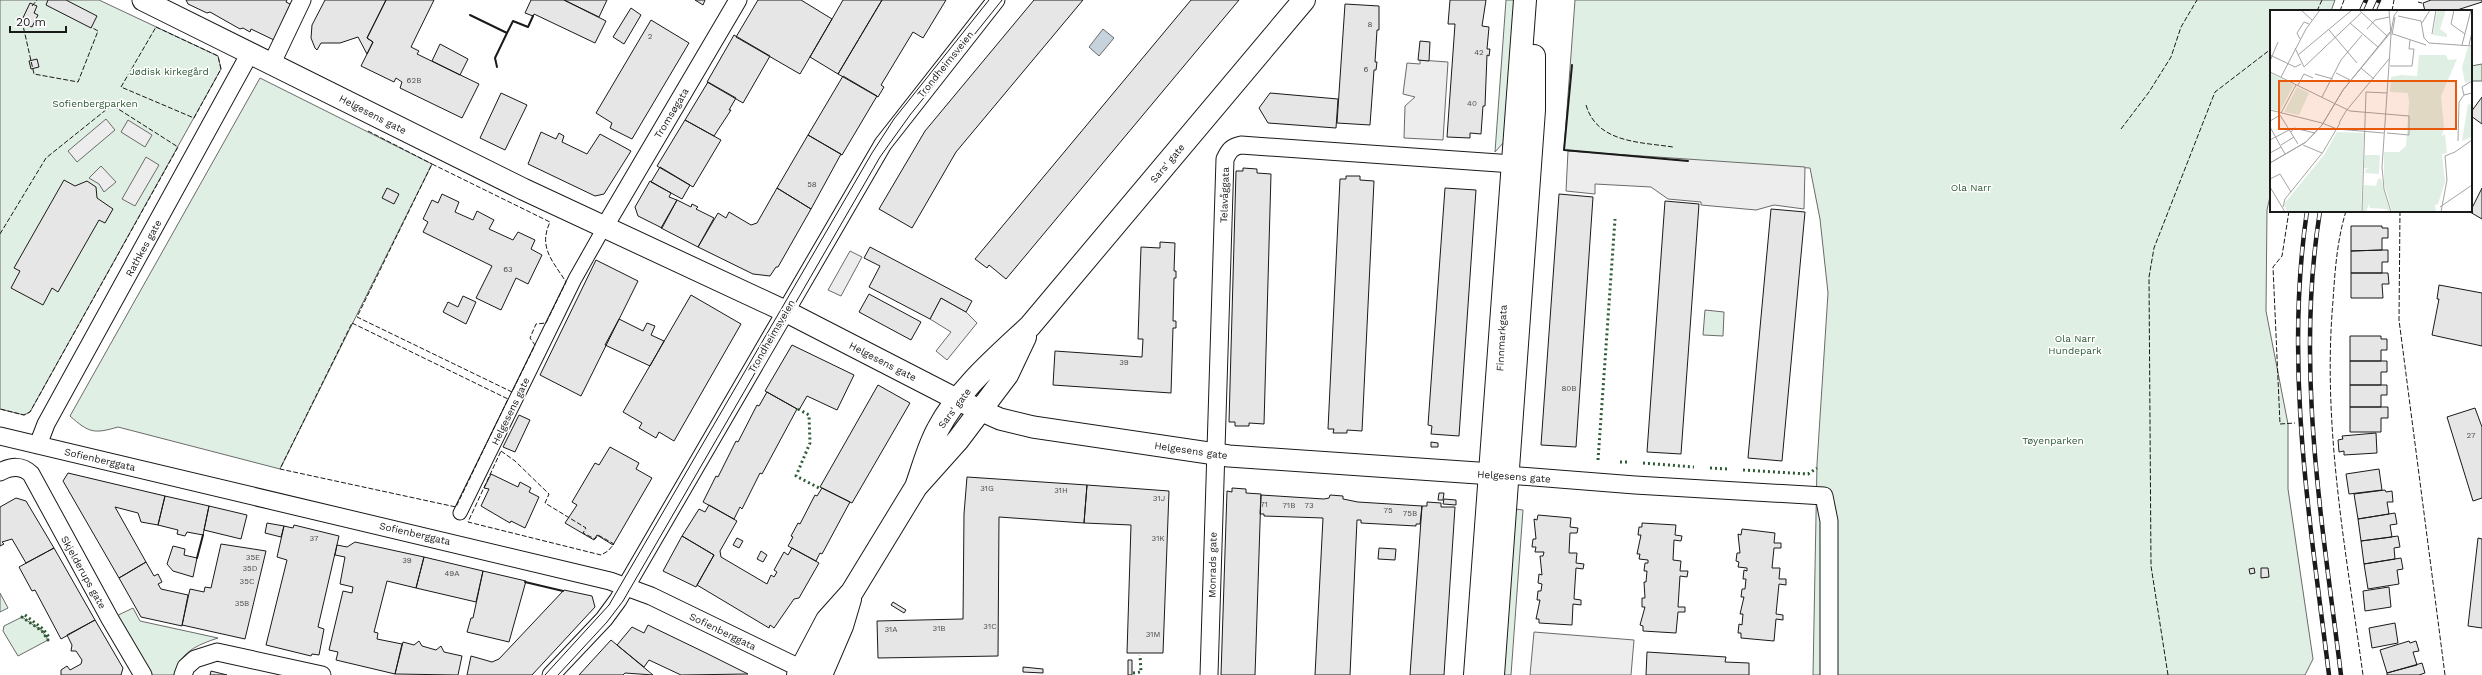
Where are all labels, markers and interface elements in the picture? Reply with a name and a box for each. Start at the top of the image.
scale bar [10,8,66,34]
inset map [2270,10,2472,212]
text: 20 m [16,15,46,29]
house number: 8 [1368,20,1373,29]
street label: Trondheimsveien [915,29,976,100]
house number: 2 [648,32,653,41]
house number: 42 [1474,48,1484,57]
house number: 6 [1364,65,1369,74]
park label: Jødisk kirkegård [129,66,209,77]
house number: 62B [407,76,421,85]
street label: Tromsøgata [652,86,691,140]
street label: Helgesens gate [337,93,408,136]
park label: Sofienbergparken [52,98,138,109]
house number: 40 [1467,99,1477,108]
street label: Sars' gate [1148,141,1187,185]
street label: Telavåggata [1218,167,1231,223]
house number: 58 [807,180,817,189]
park label: Ola Narr [1951,182,1991,193]
street label: Rathkes gate [123,218,164,279]
house number: 63 [503,265,513,274]
street label: Trondheimsveien [746,298,797,375]
street label: Finnmarkgata [1494,304,1509,372]
park label: Ola Narr Hundepark [2048,333,2102,356]
street label: Helgesens gate [847,340,918,383]
house number: 39 [1119,358,1129,367]
street label: Helgesens gate [489,375,532,447]
house number: 80B [1561,384,1577,393]
street label: Sars' gate [936,386,973,431]
house number: 27 [2467,431,2476,440]
park label: Tøyenparken [2022,435,2084,446]
street label: Helgesens gate [1154,440,1228,461]
street label: Sofienberggata [63,446,137,473]
street label: Helgesens gate [1477,468,1551,485]
house number: 31G [980,484,994,493]
house number: 31H [1054,486,1068,495]
house number: 31J [1153,494,1165,503]
house number: 71 [1260,500,1268,509]
house number: 71B [1283,501,1295,510]
house number: 73 [1304,501,1314,510]
house number: 75 [1383,506,1393,515]
house number: 75B [1403,509,1417,518]
street label: Sofienberggata [378,520,452,547]
street label: Monrads gate [1206,532,1219,598]
street label: Skjelderups gate [59,534,108,611]
house number: 37 [310,534,319,543]
house number: 31K [1151,534,1165,543]
house number: 35E [246,553,260,562]
house number: 39 [402,556,412,565]
house number: 35D [242,564,258,573]
house number: 49A [444,569,460,578]
house number: 35C [240,577,255,586]
house number: 35B [235,599,249,608]
street label: Sofienberggata [688,611,758,652]
house number: 31C [983,622,997,631]
house number: 31B [932,624,946,633]
house number: 31A [884,625,898,634]
house number: 31M [1146,630,1160,639]

